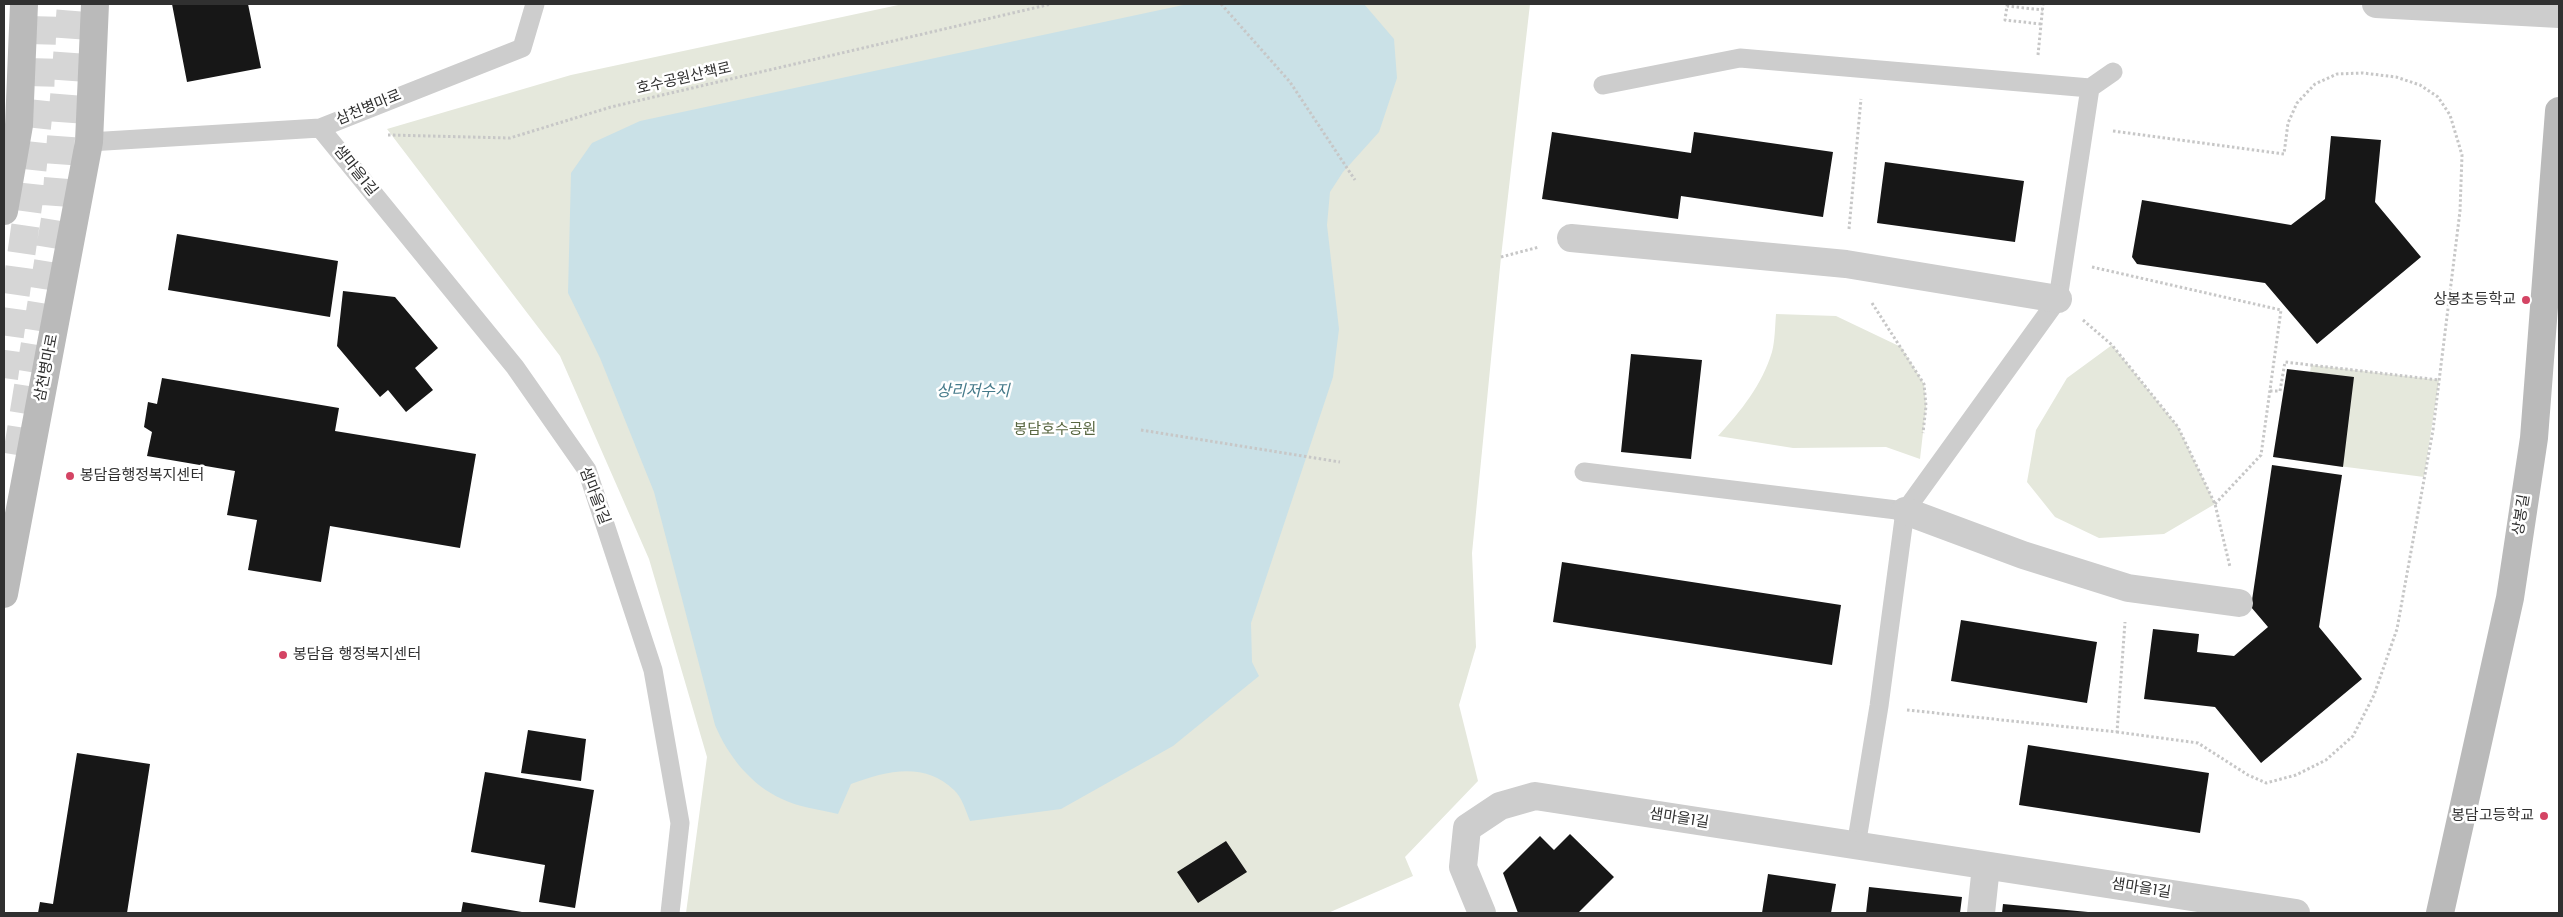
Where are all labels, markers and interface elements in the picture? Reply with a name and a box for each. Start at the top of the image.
street label: 호수공원산책로 [635,59,733,99]
street label: 삼천병마로 [334,87,404,129]
street label: 샘마을1길 [329,142,381,200]
place label: 상봉초등학교 [2433,291,2516,309]
marker: 상봉초등학교 [2520,294,2532,306]
street label: 삼천병마로 [32,332,62,404]
water label: 상리저수지 [936,382,1010,402]
park label: 봉담호수공원 [1014,421,1096,439]
street label: 샘마을1길 [575,465,613,527]
place label: 봉담읍행정복지센터 [80,467,204,485]
marker: 봉담읍행정복지센터 [64,470,76,482]
street label: 상봉길 [2510,493,2534,537]
place label: 봉담읍 행정복지센터 [293,646,421,664]
marker: 봉담읍 행정복지센터 [277,649,289,661]
street label: 샘마을1길 [1648,805,1710,833]
place label: 봉담고등학교 [2451,807,2534,825]
marker: 봉담고등학교 [2538,810,2550,822]
street label: 샘마을1길 [2110,875,2172,903]

